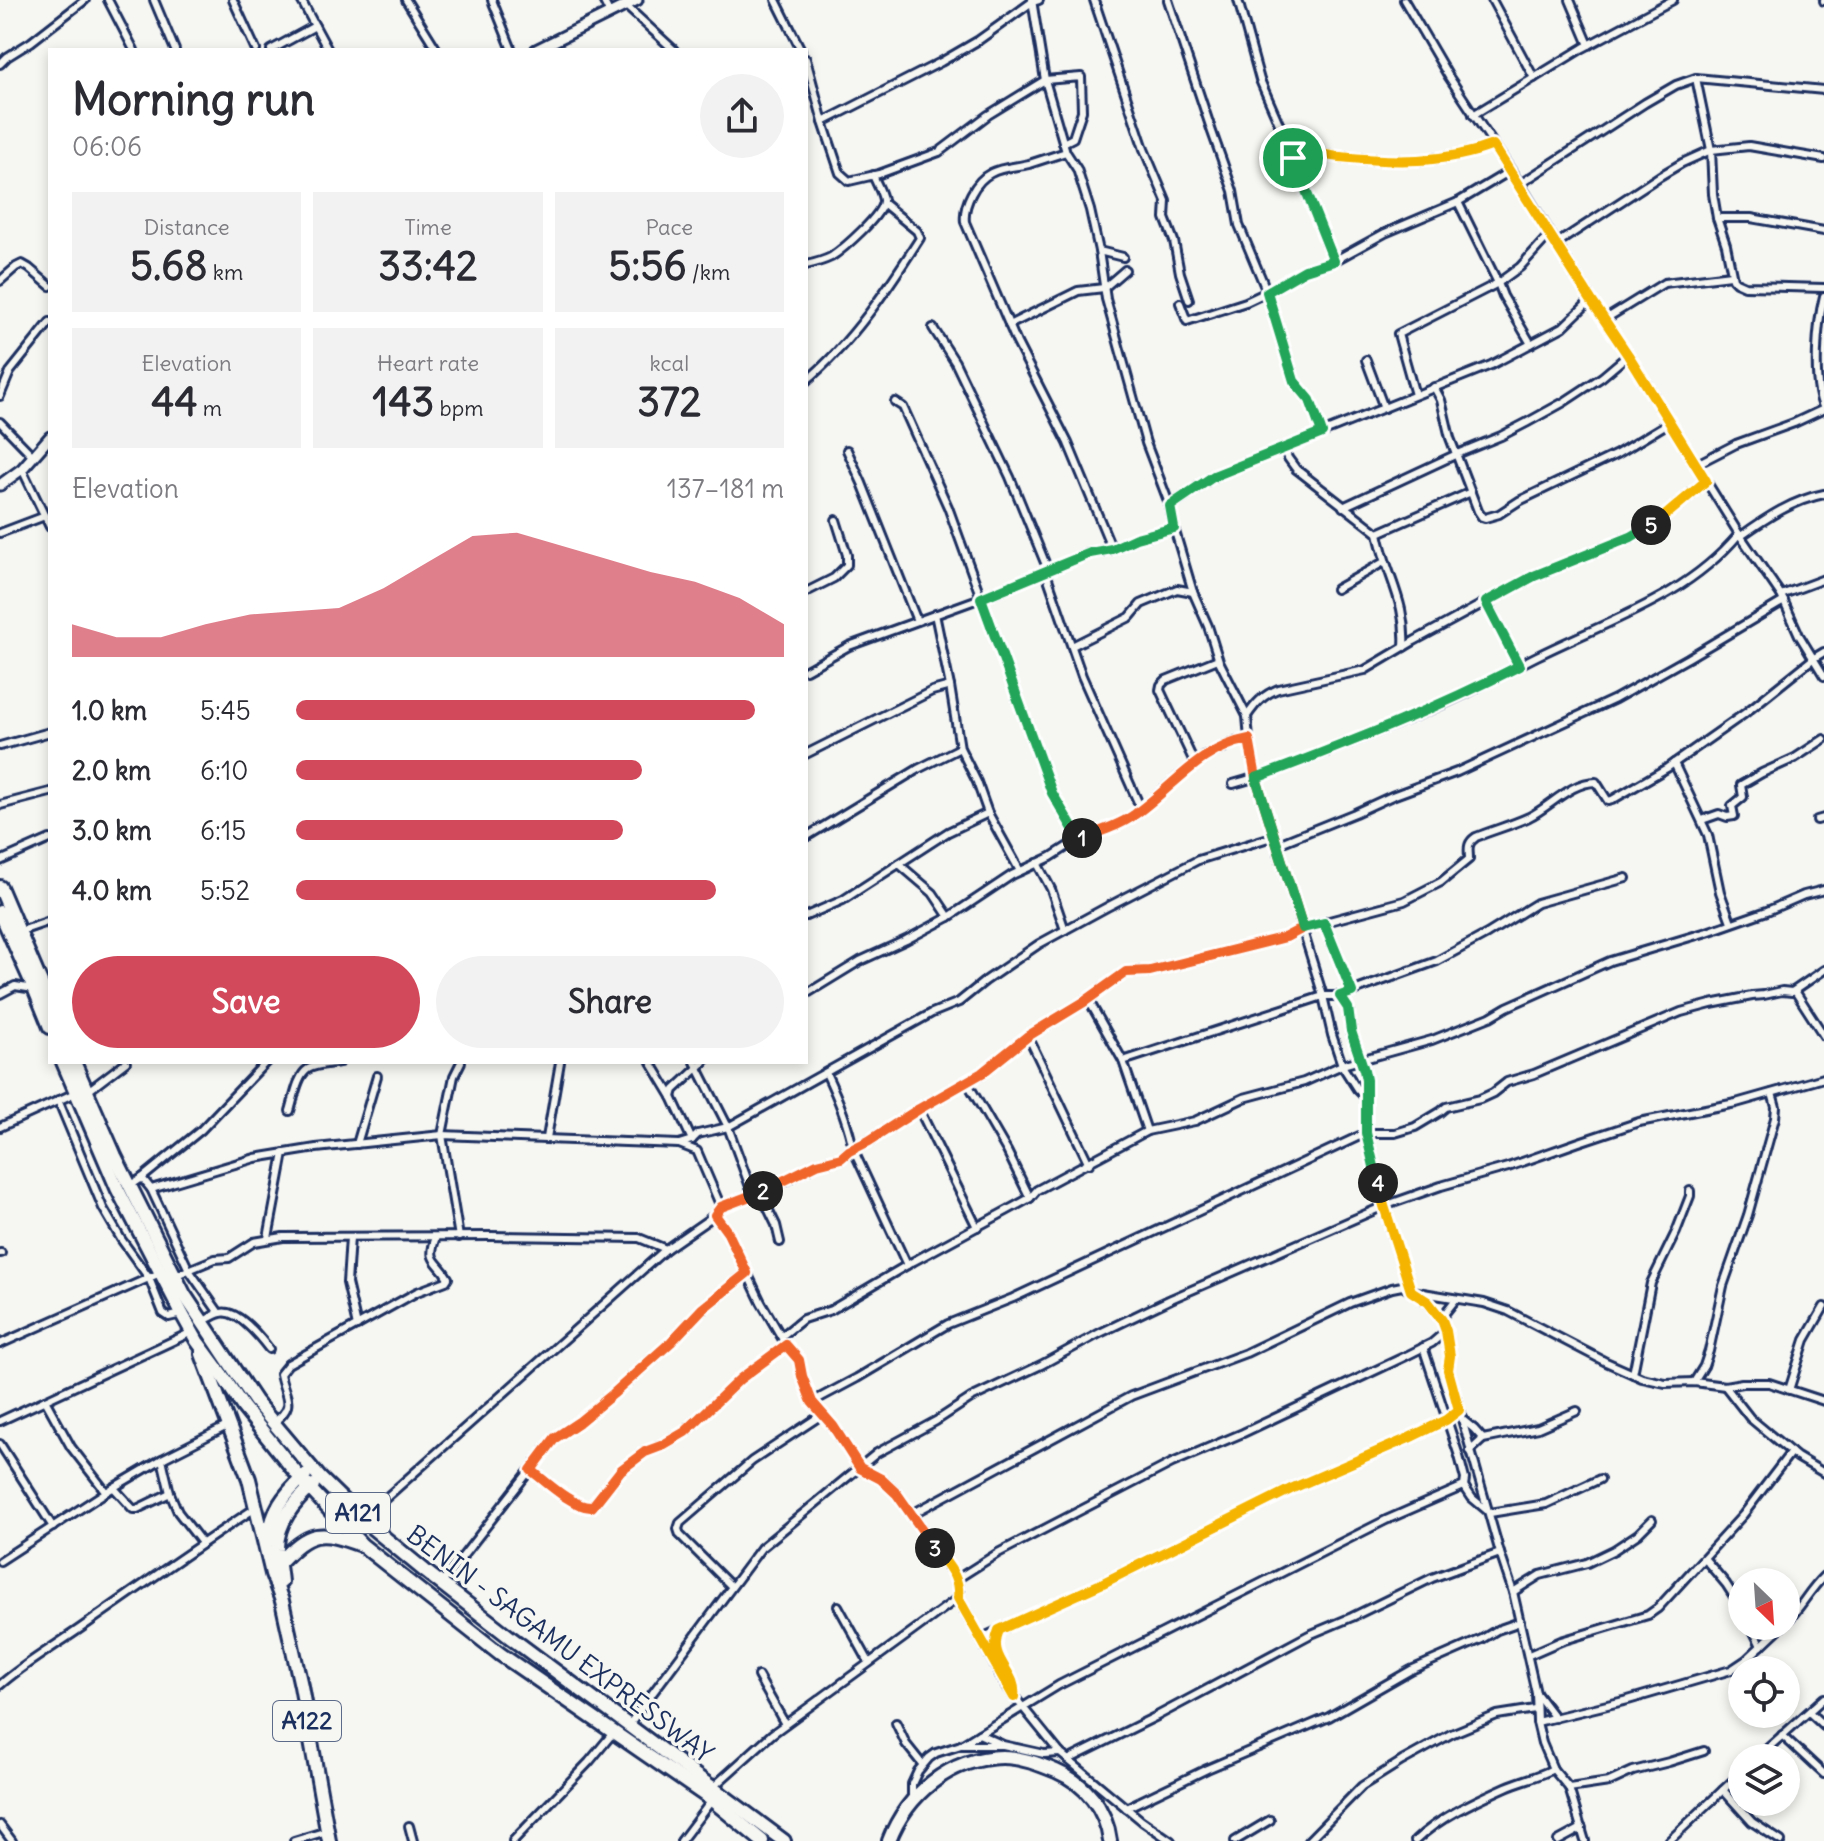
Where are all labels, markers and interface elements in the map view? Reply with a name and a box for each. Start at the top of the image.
text: Morning run [72,72,315,127]
button: share [700,74,784,158]
pin [1259,124,1327,192]
text: 06:06 [72,130,142,163]
icon: arrive [1271,136,1315,180]
text: Distance [144,213,230,241]
text: Time [404,213,452,241]
text: Pace [645,213,693,241]
text: 5.68 [130,241,207,291]
text: 33:42 [378,241,478,291]
text: 5:56 [608,241,687,291]
text: km [207,258,243,286]
text: /km [687,258,730,286]
text: Elevation [142,349,232,377]
text: Heart rate [377,349,479,377]
text: kcal [650,349,689,377]
text: 44 [151,377,198,427]
text: 143 [373,377,434,427]
text: 372 [637,377,701,427]
text: m [198,394,222,422]
text: bpm [434,394,483,422]
text: Elevation [72,472,179,505]
text: 137–181 m [667,472,784,505]
pin: 5 [1631,505,1671,545]
text: 5 [1645,511,1657,539]
text: 1.0 km [72,694,147,727]
text: 5:45 [200,694,251,727]
text: 2.0 km [72,754,151,787]
text: 6:10 [200,754,248,787]
text: 3.0 km [72,814,152,847]
text: 6:15 [200,814,246,847]
pin: 1 [1062,818,1102,858]
text: 1 [1078,824,1086,852]
text: 4.0 km [72,874,152,907]
text: 5:52 [200,874,250,907]
button: Save [72,956,420,1048]
button: Share [436,956,784,1048]
pin: 4 [1358,1163,1398,1203]
text: 4 [1372,1169,1384,1197]
pin: 2 [743,1171,783,1211]
text: 2 [757,1177,769,1205]
road number: A121 [326,1493,390,1533]
street label: BENIN - SAGAMU EXPRESSWAY [400,1517,721,1770]
pin: 3 [915,1528,955,1568]
text: 3 [929,1534,941,1562]
north arrow [1728,1568,1800,1640]
map controls [1728,1568,1800,1816]
button: locate [1728,1656,1800,1728]
road number: A122 [273,1701,341,1741]
button: layers [1728,1744,1800,1816]

